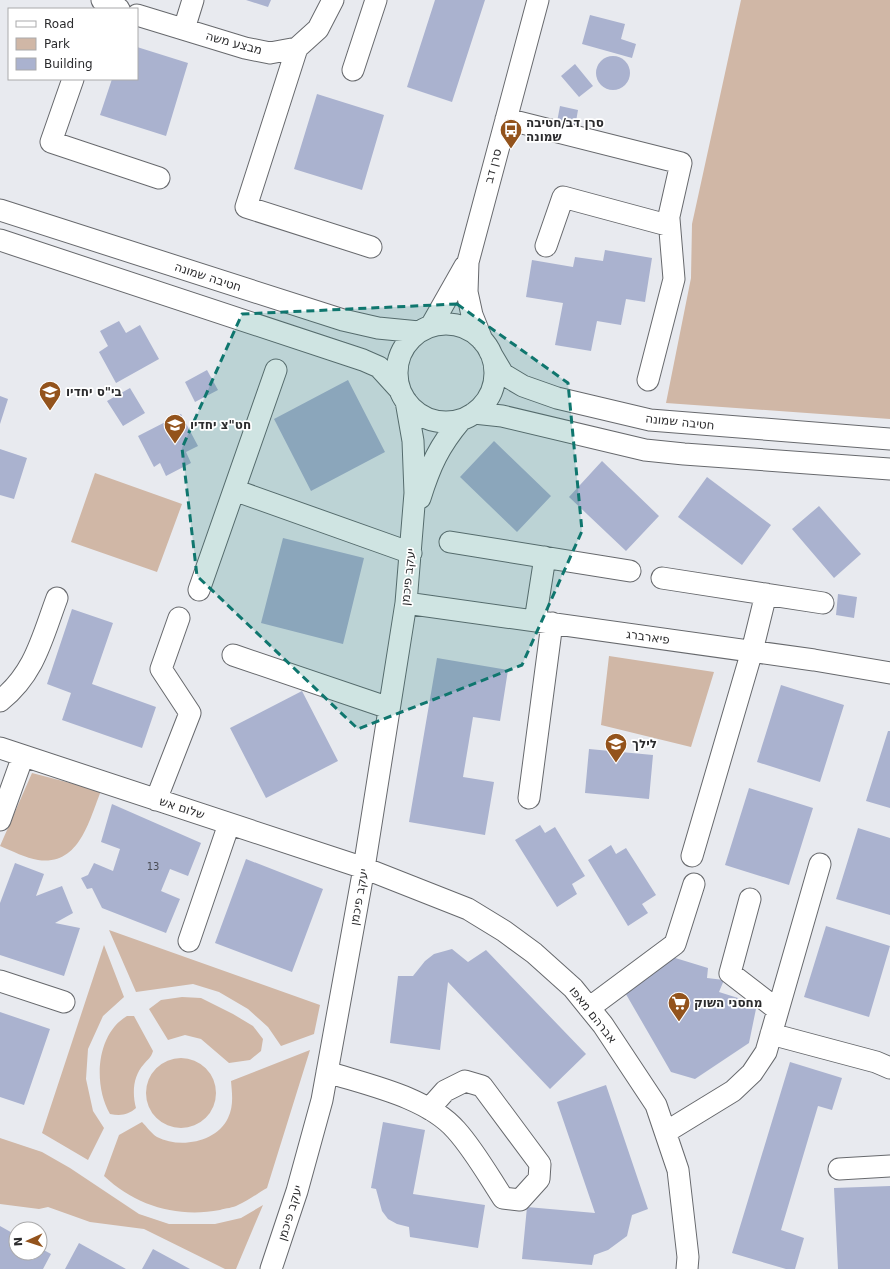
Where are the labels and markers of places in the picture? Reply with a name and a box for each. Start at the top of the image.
place label: סרן דב/חטיבה שמונה [526,116,604,144]
bus stop icon: סרן דב/חטיבה שמונה [498,117,524,150]
school or university icon: בי"ס יחדיו [37,379,63,412]
place label: בי"ס יחדיו [66,385,122,399]
school or university icon: חט"צ יחדיו [162,412,188,445]
place label: חט"צ יחדיו [190,418,251,432]
school or university icon: לילך [603,731,629,764]
place label: לילך [632,737,657,751]
supermarket icon: מחסני השוק [666,990,692,1023]
place label: מחסני השוק [694,996,763,1010]

